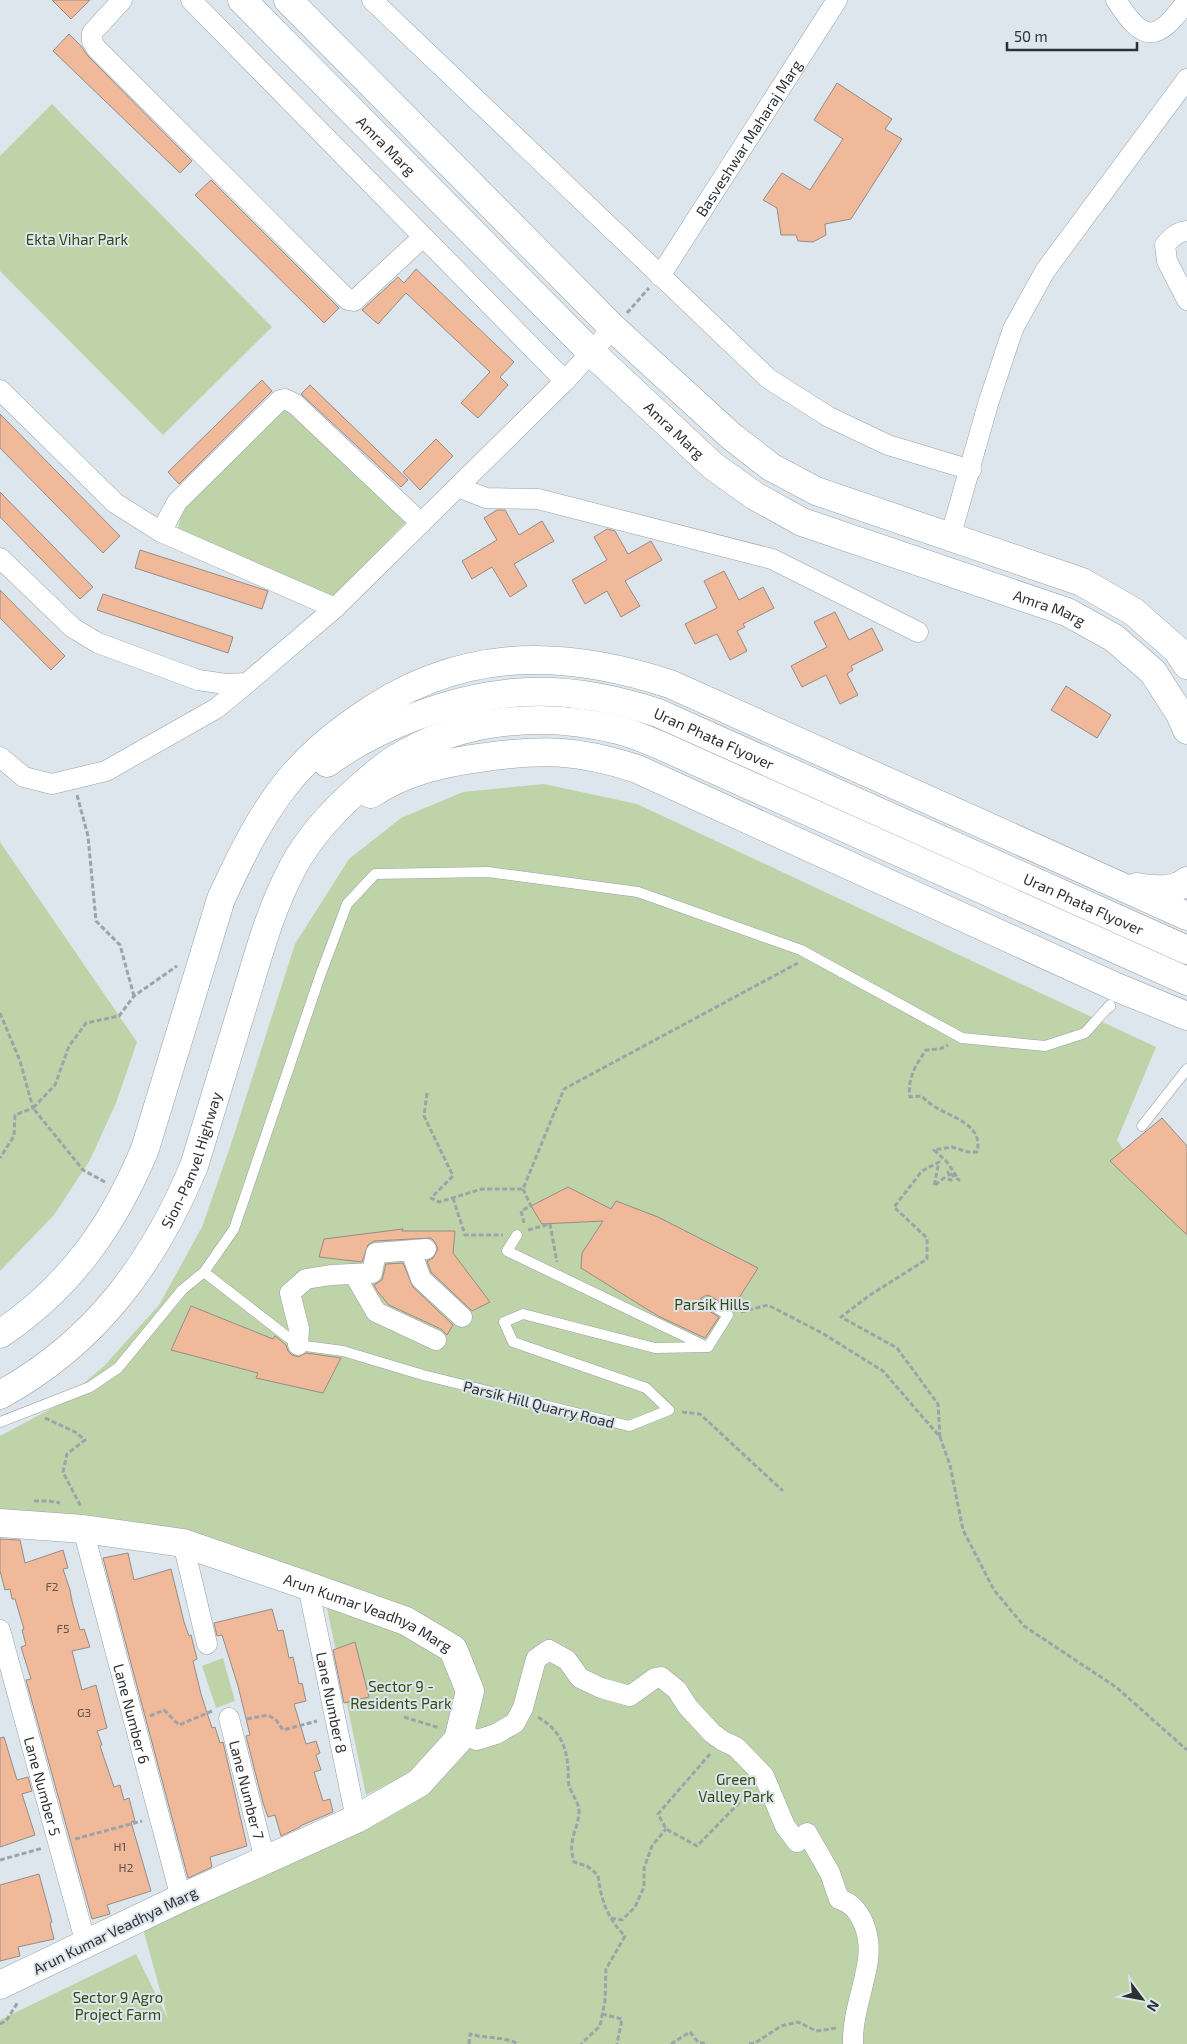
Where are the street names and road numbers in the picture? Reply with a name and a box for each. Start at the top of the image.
street label: Basveshwar Maharaj Marg [692,56,806,220]
street label: Amra Marg [353,112,420,179]
street label: Amra Marg [641,398,709,463]
street label: Amra Marg [1011,586,1089,630]
street label: Uran Phata Flyover [651,703,777,773]
street label: Uran Phata Flyover [1021,869,1147,939]
street label: Sion-Panvel Highway [157,1090,225,1231]
street label: Parsik Hill Quarry Road [461,1376,616,1432]
street label: Arun Kumar Veadhya Marg [282,1569,456,1656]
street label: Lane Number 8 [313,1650,351,1755]
street label: Lane Number 6 [110,1662,154,1766]
street label: Lane Number 5 [21,1735,65,1838]
street label: Lane Number 7 [226,1738,268,1842]
street label: Arun Kumar Veadhya Marg [30,1882,201,1978]

